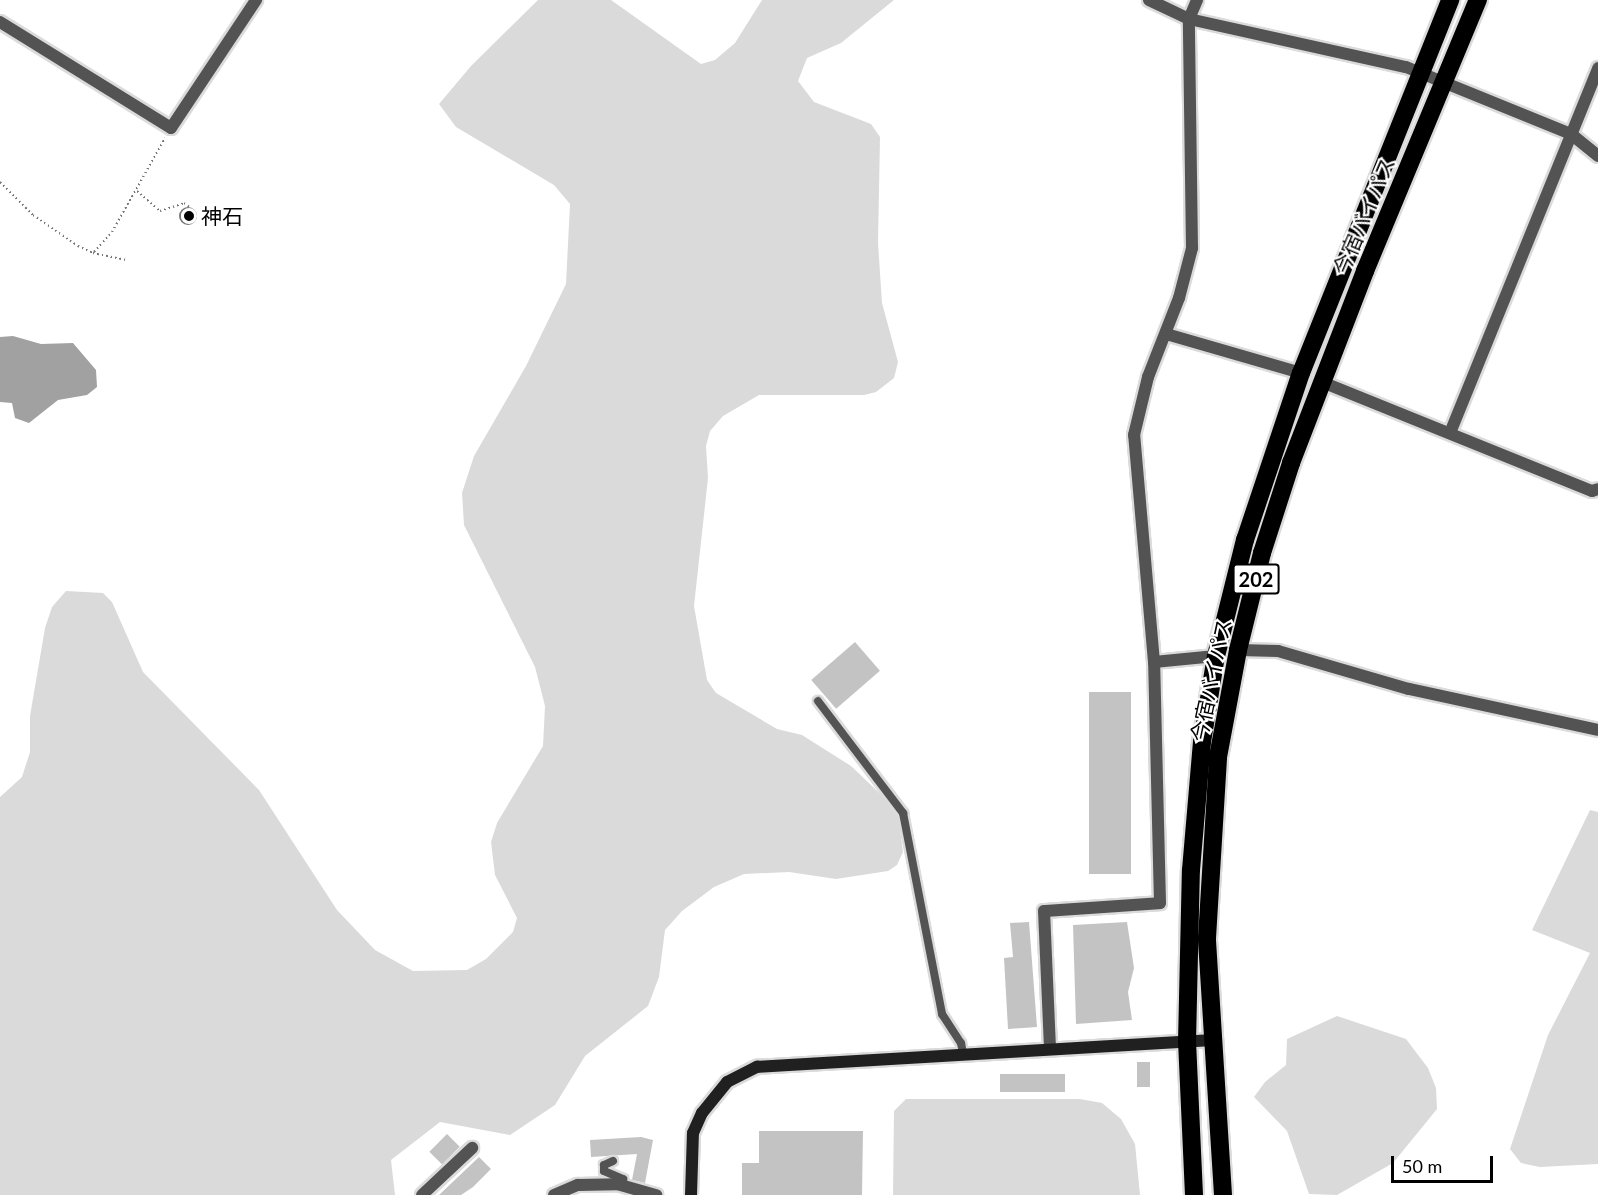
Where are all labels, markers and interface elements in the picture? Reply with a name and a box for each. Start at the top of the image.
street label: 今宿バイパス [1328,153,1400,279]
place label: 神石 [201,203,243,229]
marker: 神石 [182,209,196,223]
road number: 202 [1232,562,1280,596]
street label: 今宿バイパス [1186,616,1236,744]
scale bar [1394,1144,1496,1182]
text: 50 m [1402,1155,1442,1177]

